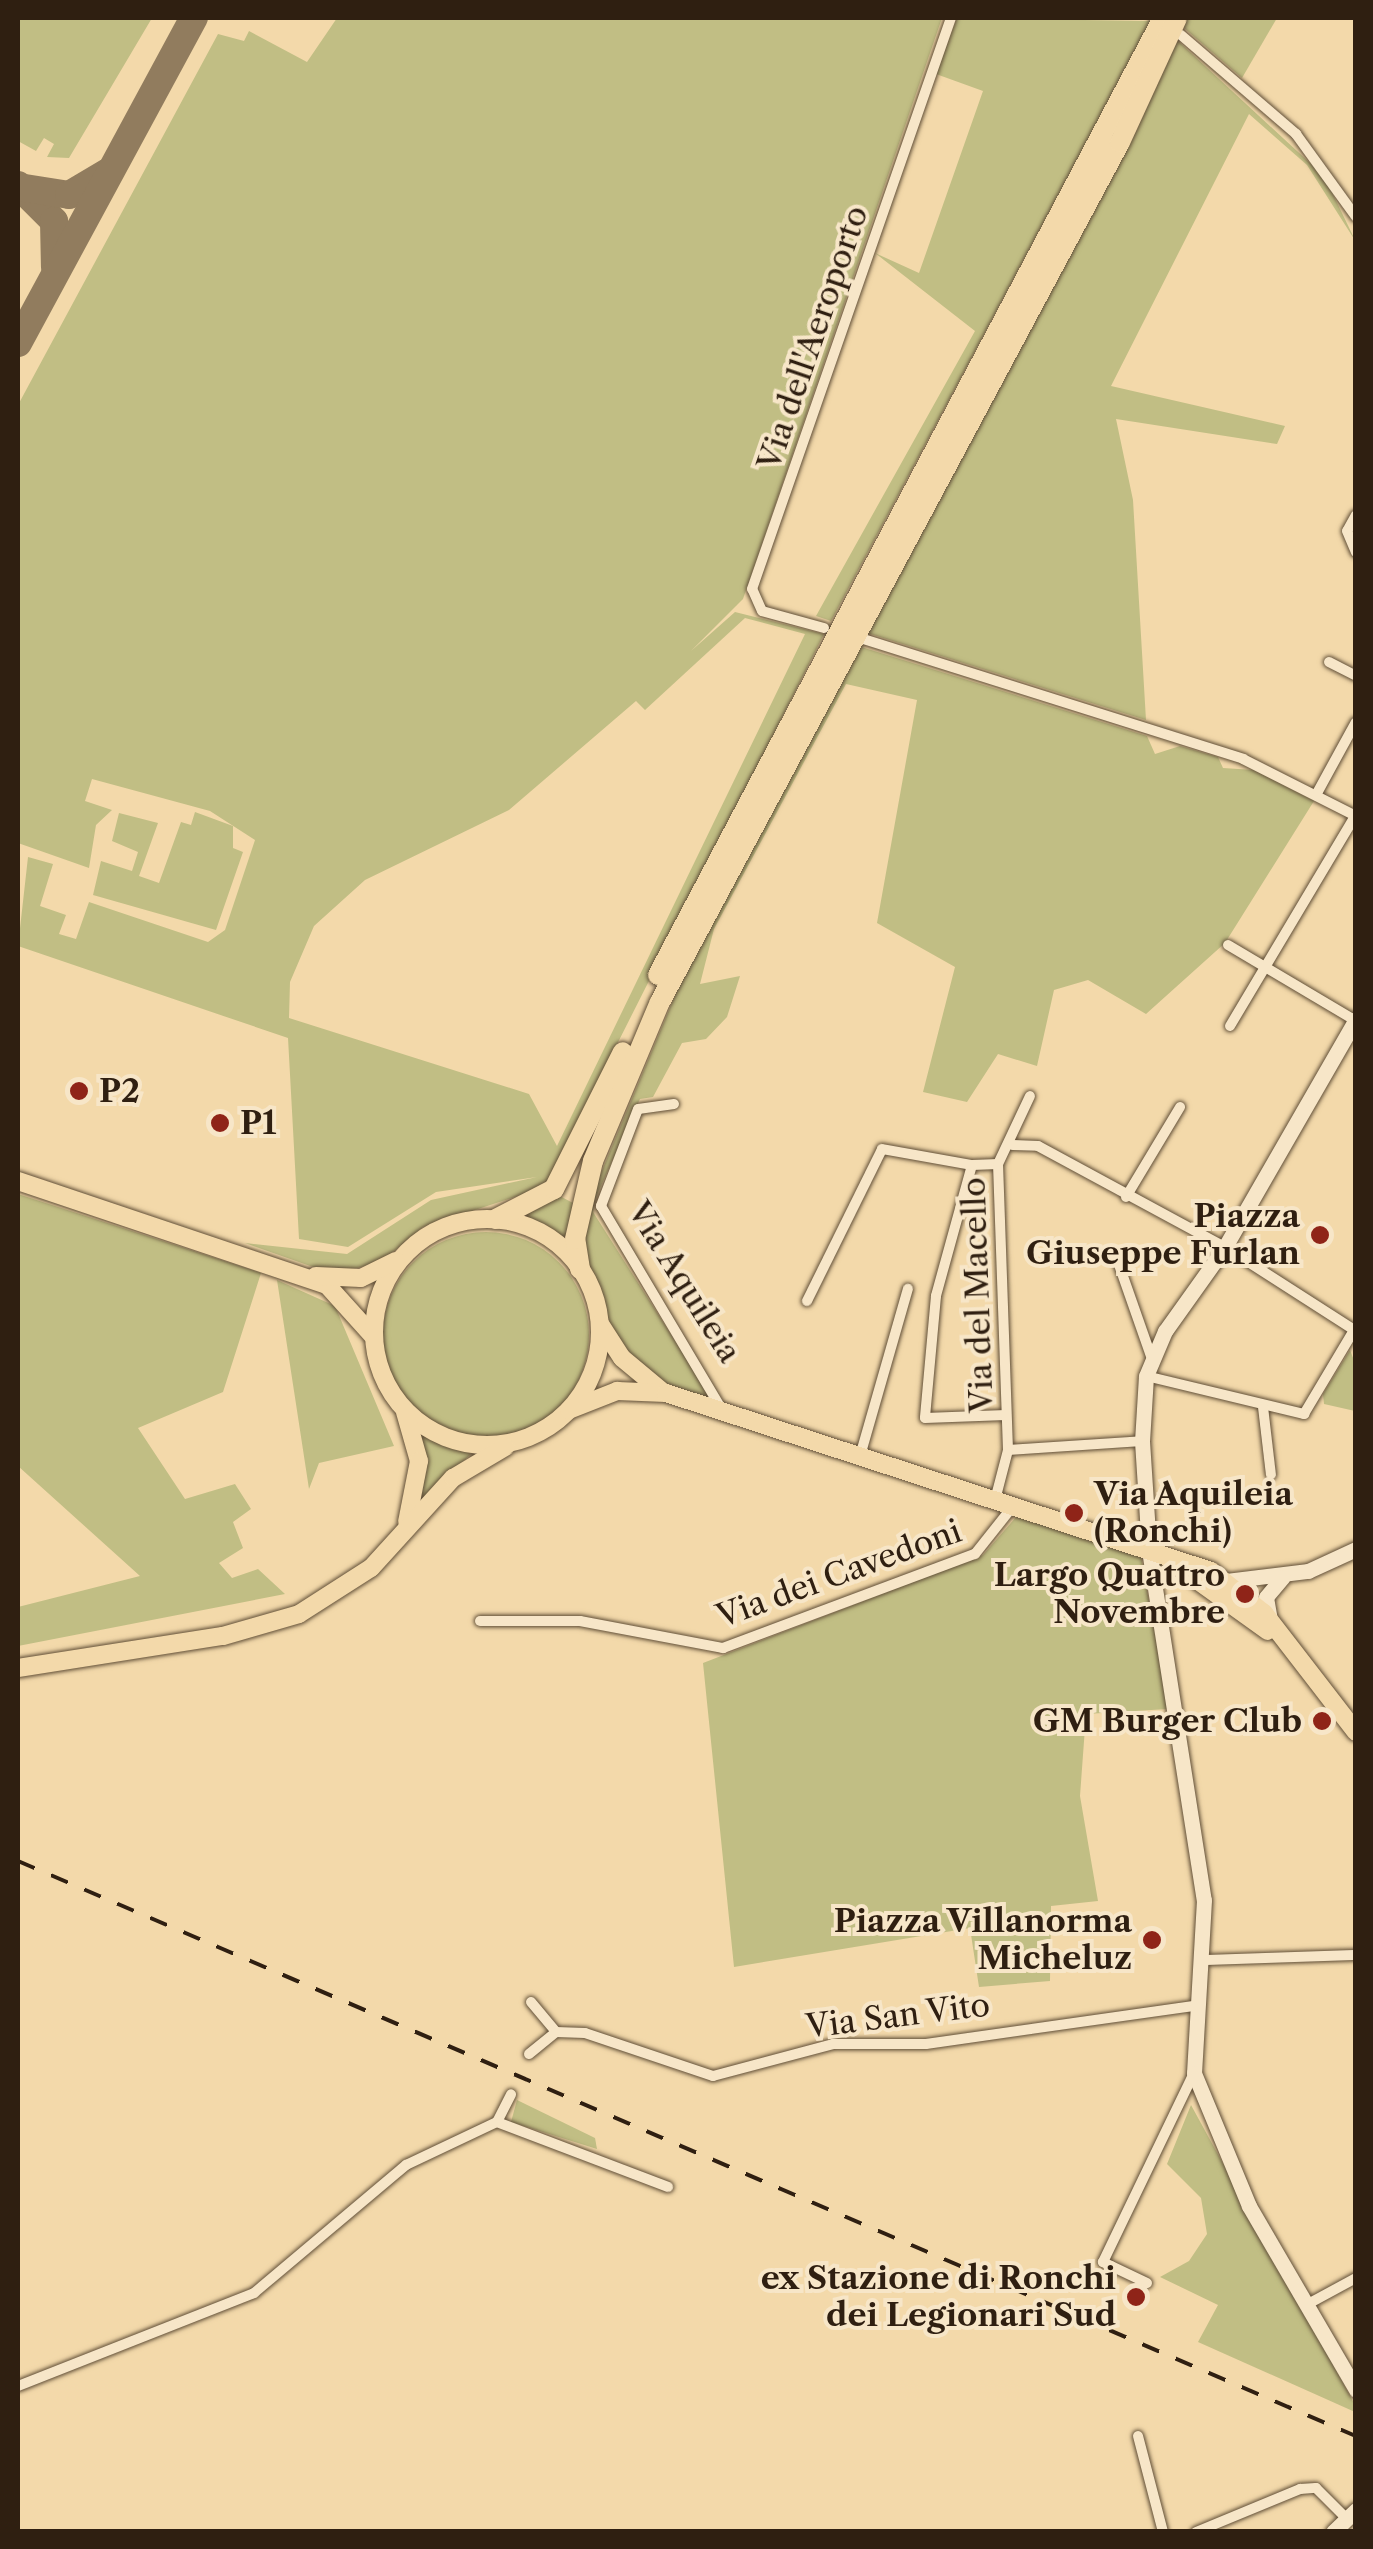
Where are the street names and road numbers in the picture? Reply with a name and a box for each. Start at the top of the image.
street label: Via dell'Aeroporto [750,201,876,475]
street label: Via del Macello [955,1176,1001,1414]
street label: Via Aquileia [619,1194,749,1370]
street label: Via dei Cavedoni [711,1512,967,1636]
street label: Via San Vito [803,1986,993,2046]

